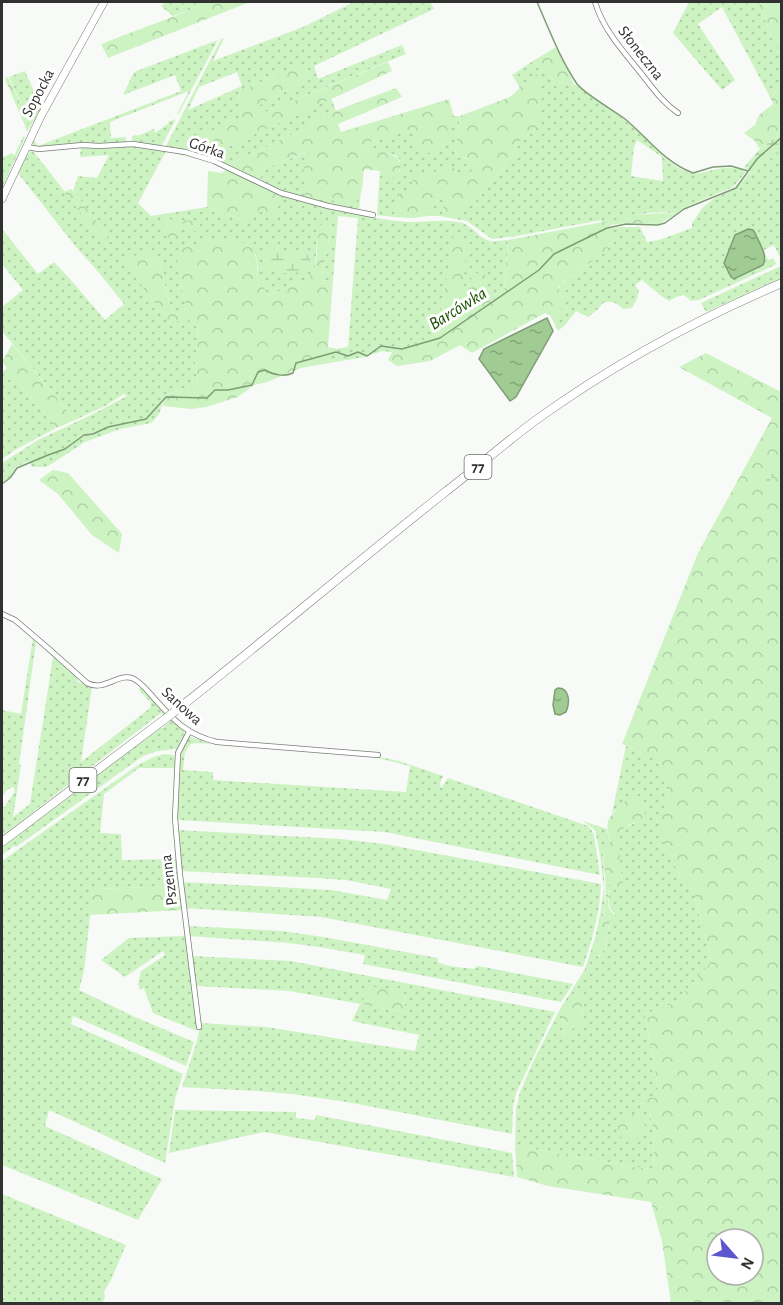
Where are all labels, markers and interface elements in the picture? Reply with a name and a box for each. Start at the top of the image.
street label: Słoneczna [615,23,667,83]
street label: Sopocka [19,66,57,120]
street label: Górka [187,134,227,162]
water label: Barcówka [426,284,490,334]
road number: 77 [464,455,492,479]
street label: Sanowa [159,684,205,728]
road number: 77 [70,768,97,792]
street label: Pszenna [158,853,180,907]
north arrow [705,1227,765,1287]
text: N [738,1255,757,1272]

